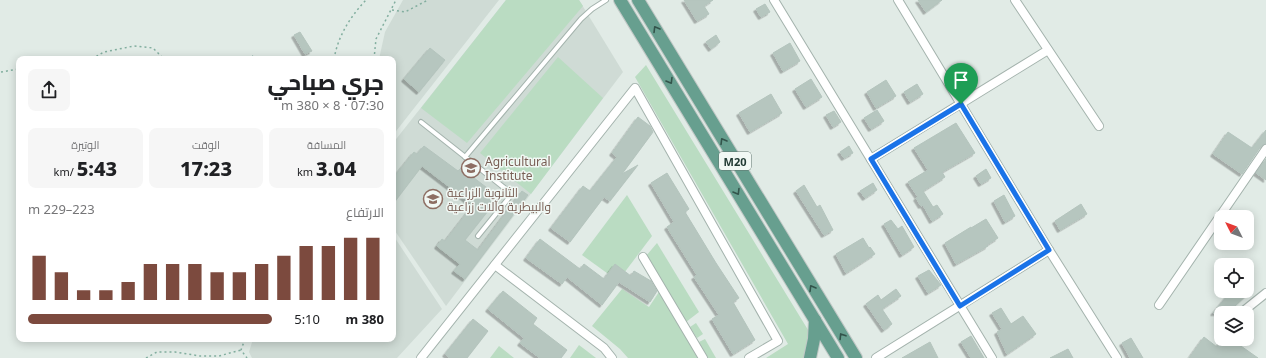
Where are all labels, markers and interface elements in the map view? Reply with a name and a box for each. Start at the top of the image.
one-way arrow [653,26,661,33]
pin [944,63,978,104]
text: جري صباحي [267,66,384,96]
button: share [28,69,70,111]
icon: arrive [950,69,972,91]
one-way arrow [665,77,672,84]
text: 07:30 · 8 × 380 m [281,96,384,114]
text: الوتيرة [71,137,99,152]
text: الوقت [192,137,220,152]
text: المسافة [307,137,346,152]
one-way arrow [721,138,728,145]
road number: M20 [719,152,751,170]
place label: Agricultural Institute [485,153,551,184]
text: 5:43 [77,155,117,182]
text: 17:23 [180,155,232,182]
text: 3.04 [316,155,356,182]
school or university icon: Agricultural Institute [460,157,482,179]
text: /km [54,164,77,179]
text: km [297,164,316,179]
place label: الثانوية الزراعية والبيطرية وآلات زراعية [447,184,551,215]
school or university icon: الثانوية الزراعية والبيطرية وآلات زراعية [422,188,444,210]
one-way arrow [733,188,740,195]
text: 223–229 m [28,200,95,218]
text: الارتفاع [346,203,384,221]
north arrow [1214,210,1254,250]
map controls [1214,210,1254,346]
button: locate [1214,258,1254,298]
one-way arrow [810,285,817,292]
button: layers [1214,306,1254,346]
text: 5:10 [294,310,320,328]
text: 380 m [346,310,384,328]
one-way arrow [840,334,847,341]

